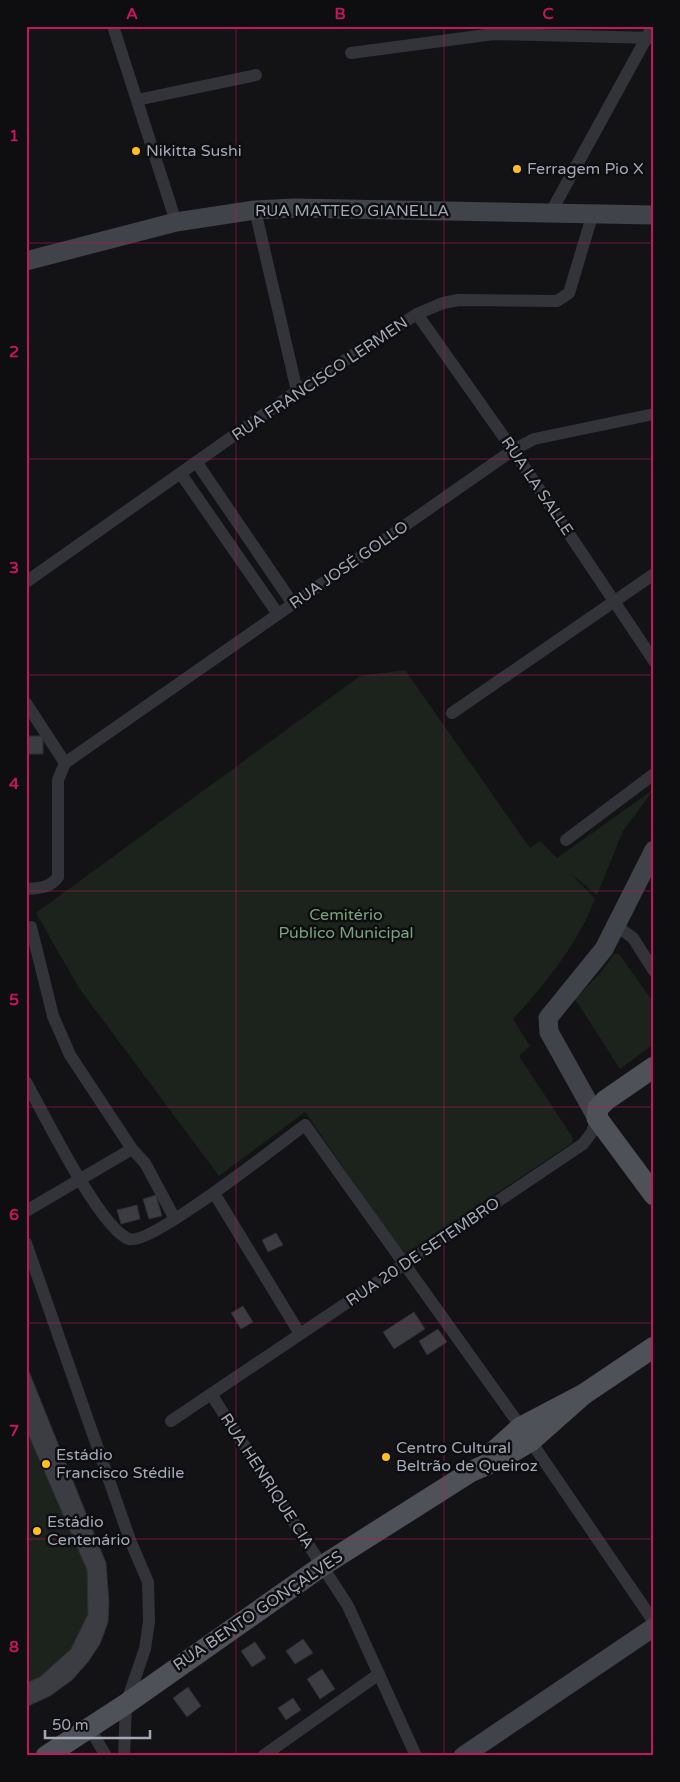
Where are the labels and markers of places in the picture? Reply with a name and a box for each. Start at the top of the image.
place label: Nikitta Sushi [146,141,242,161]
marker: Nikitta Sushi [130,145,142,157]
place label: Ferragem Pio X [527,159,644,179]
marker: Ferragem Pio X [511,163,523,175]
place label: Centro Cultural Beltrão de Queiroz [396,1438,538,1476]
place label: Estádio Francisco Stédile [56,1445,184,1483]
marker: Centro Cultural Beltrão de Queiroz [380,1451,392,1463]
marker: Estádio Francisco Stédile [40,1458,52,1470]
place label: Estádio Centenário [47,1512,130,1550]
marker: Estádio Centenário [31,1525,43,1537]

